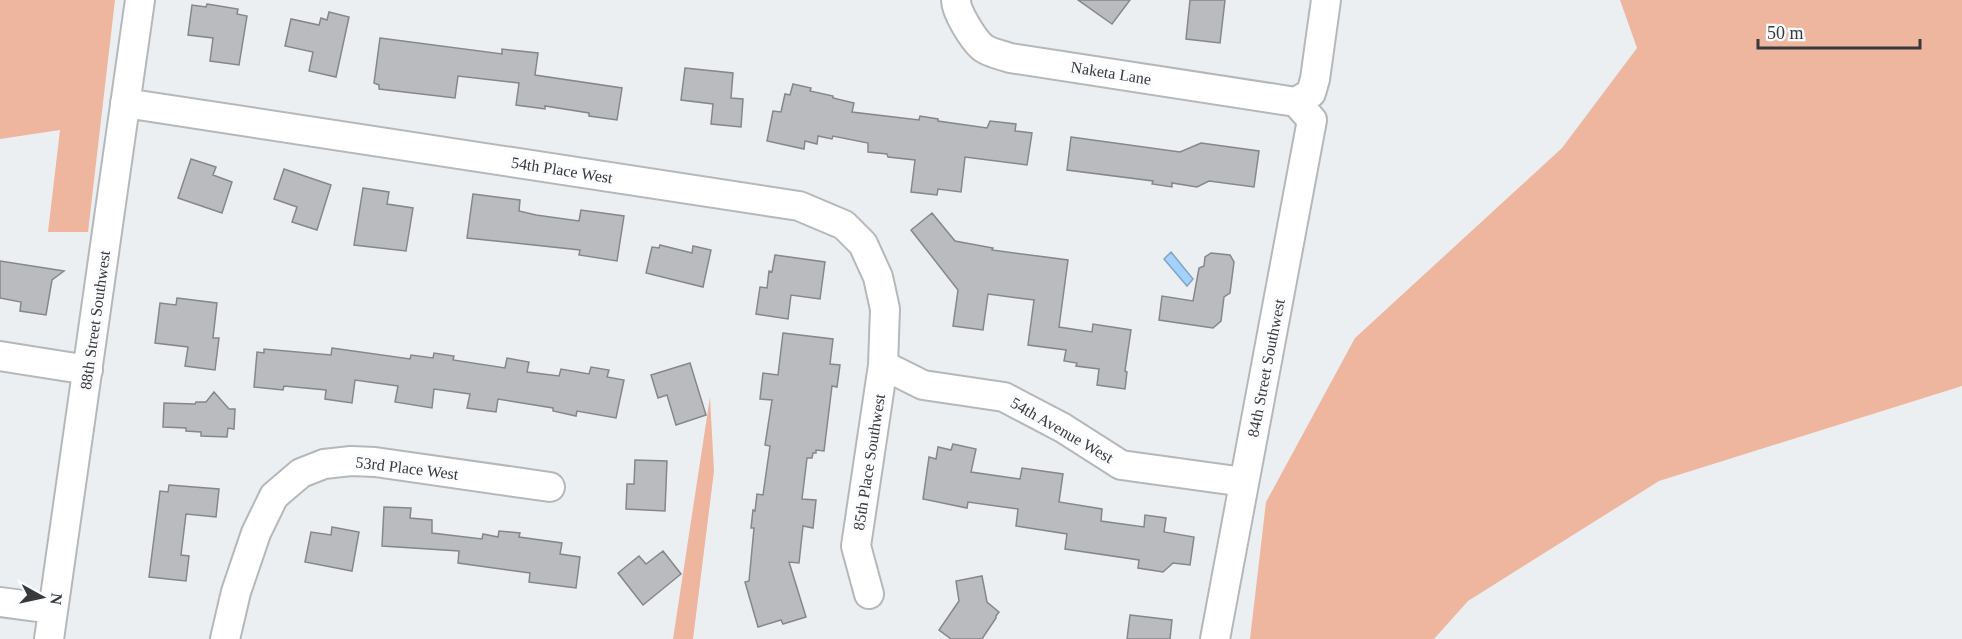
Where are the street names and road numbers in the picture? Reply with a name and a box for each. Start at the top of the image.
street label: Naketa Lane [1070,58,1152,88]
street label: 54th Place West [510,154,614,186]
street label: 88th Street Southwest [77,249,113,391]
street label: 84th Street Southwest [1244,297,1288,439]
street label: 85th Place Southwest [850,392,888,531]
street label: 54th Avenue West [1008,394,1117,466]
street label: 53rd Place West [355,453,460,483]

